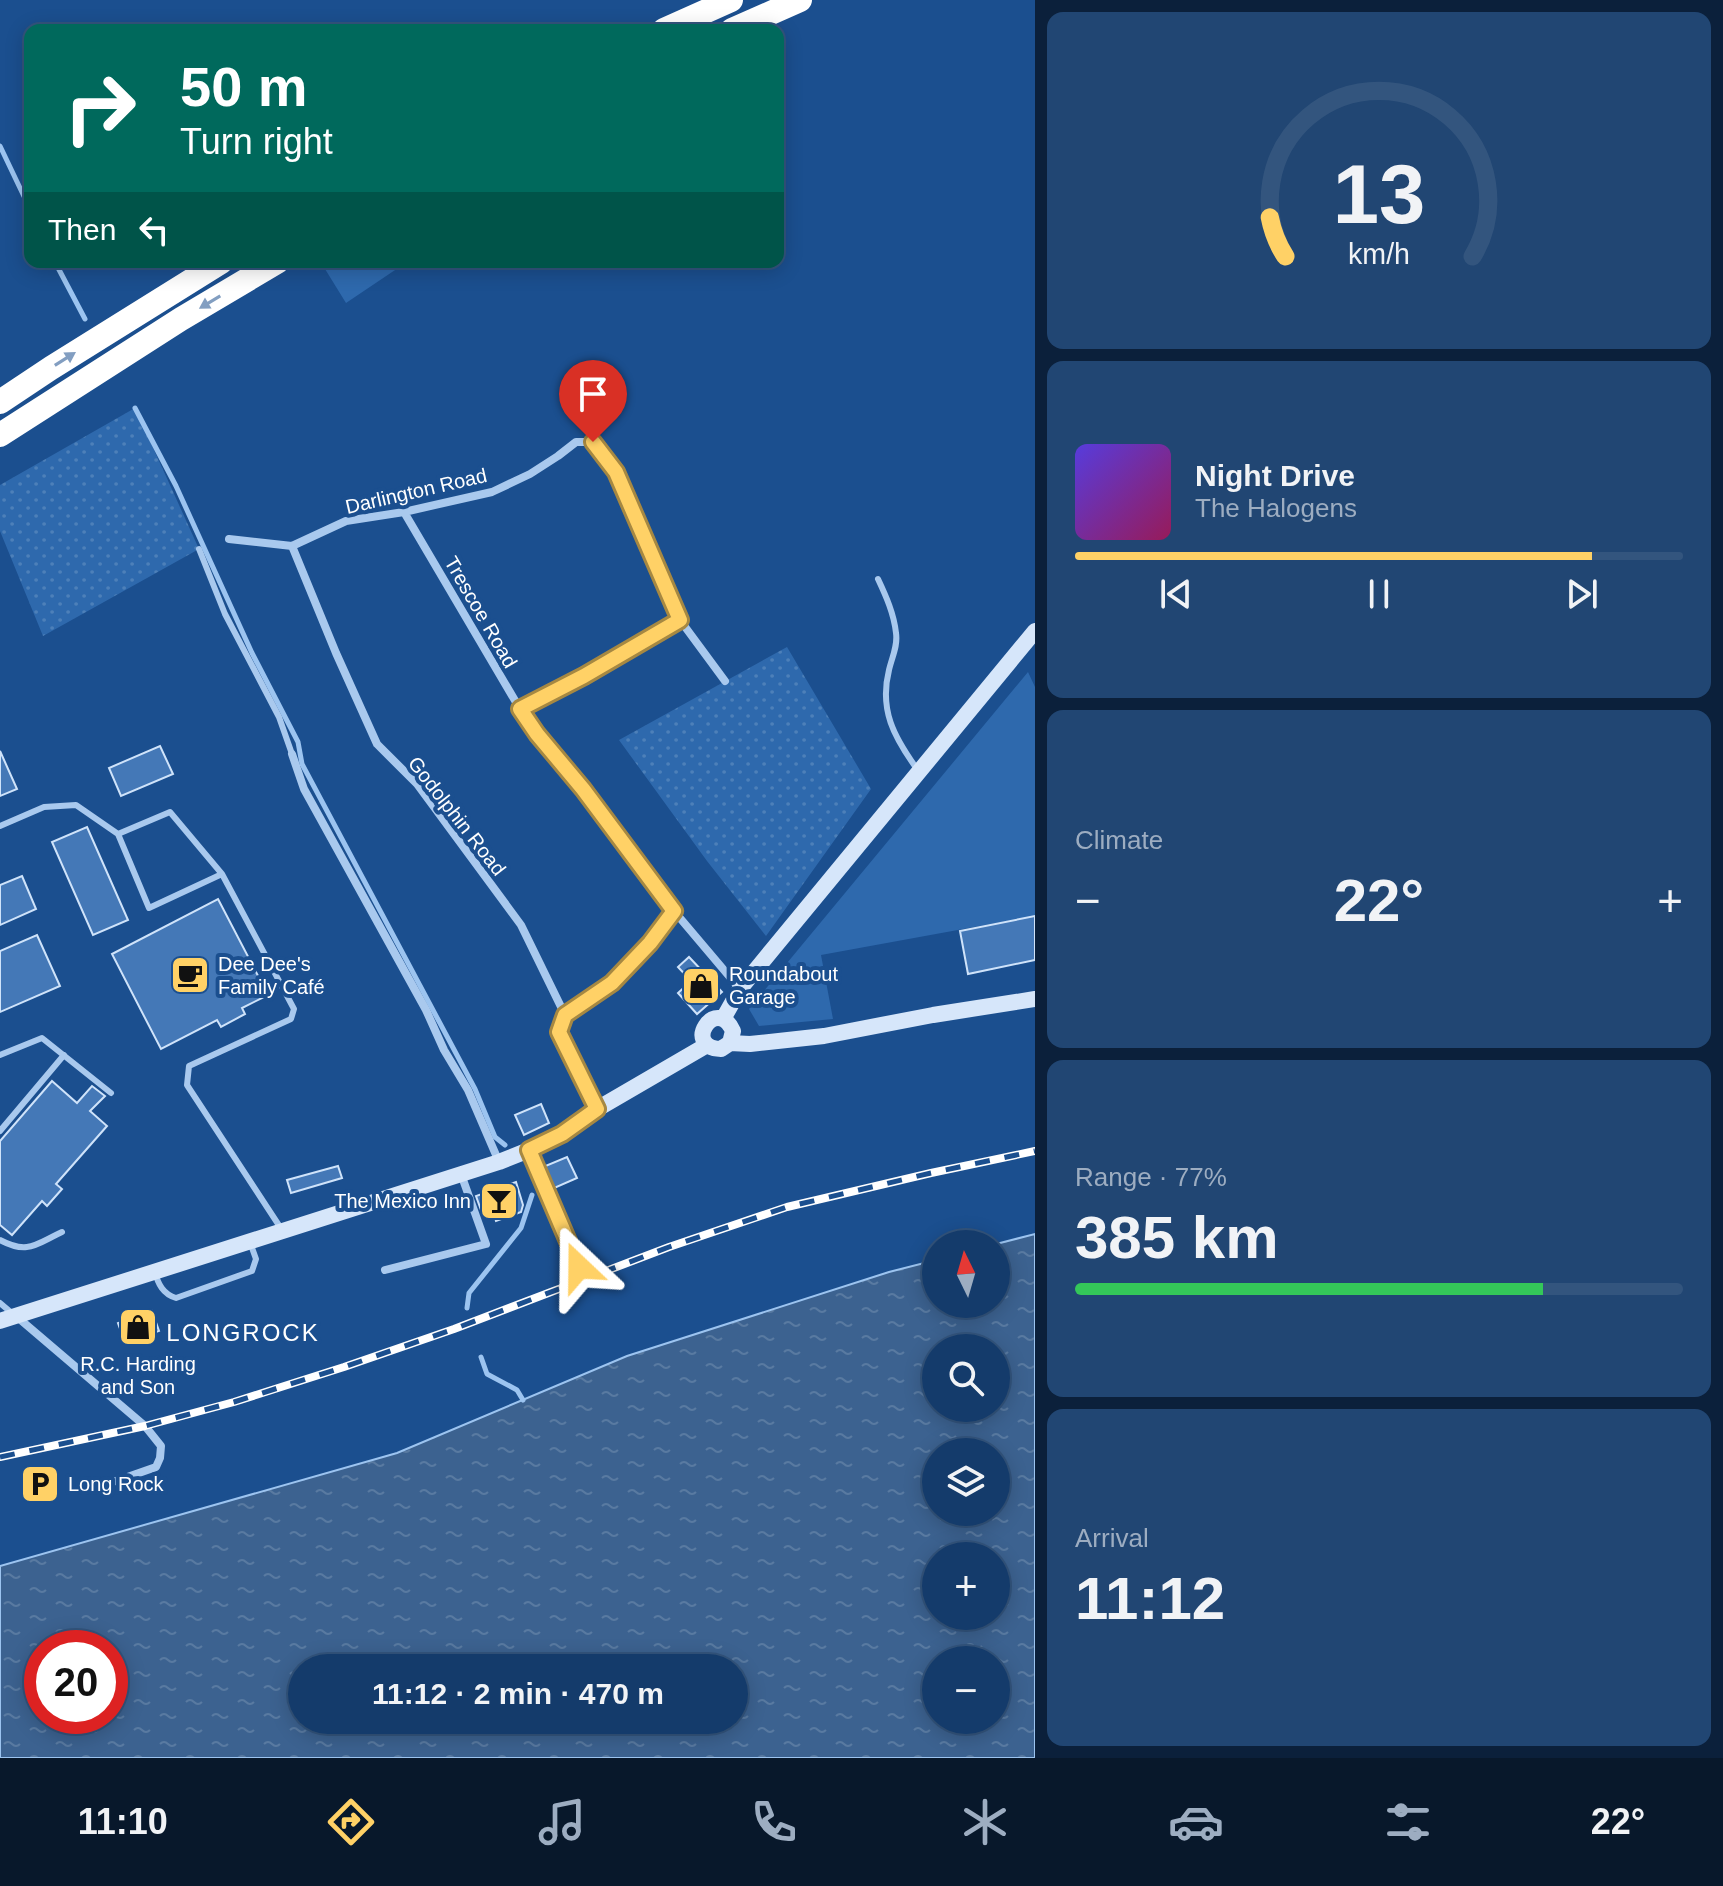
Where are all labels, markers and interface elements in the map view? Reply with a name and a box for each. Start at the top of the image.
text: 50 m [180,55,308,118]
icon: right [48,56,152,160]
text: Turn right [180,121,333,162]
text: 13 [1333,147,1425,240]
icon: left [132,208,176,252]
text: Then [48,213,116,246]
text: km/h [1348,238,1410,270]
one-way arrow [199,295,221,309]
one-way arrow [54,353,76,367]
pin [559,360,627,442]
icon: arrive [571,372,615,416]
text: Night Drive [1195,459,1355,492]
street label: Darlington Road [343,464,489,518]
text: The Halogens [1195,493,1357,523]
street label: Trescoe Road [440,552,522,672]
icon: previous [1154,572,1198,616]
icon: pause [1357,572,1401,616]
icon: next [1560,572,1604,616]
street label: Godolphin Road [404,752,510,880]
text: Climate [1075,825,1163,855]
text: 22° [1334,867,1424,934]
text: − [1075,876,1101,925]
text: + [1657,876,1683,925]
place label: Dee Dee's Family Café [218,953,325,998]
cafe icon: Dee Dee's Family Café [169,954,211,996]
place label: Roundabout Garage [729,963,838,1008]
shop icon: Roundabout Garage [680,965,722,1007]
text: Range · 77% [1075,1162,1227,1192]
bar icon: The Mexico Inn [478,1180,520,1222]
place label: The Mexico Inn [334,1190,471,1212]
text: 385 km [1075,1204,1279,1271]
position arrow [537,1225,621,1309]
north arrow [922,1230,1010,1318]
map controls [922,1230,1010,1734]
shop icon: R.C. Harding and Son [117,1306,159,1348]
district label: LONGROCK [166,1319,320,1346]
button: search [922,1334,1010,1422]
place label: R.C. Harding and Son [80,1353,196,1398]
button: layers [922,1438,1010,1526]
parking icon: Long Rock [19,1463,61,1505]
place label: Long Rock [68,1473,165,1495]
text: Arrival [1075,1523,1149,1553]
button: + [922,1542,1010,1630]
text: 11:12 [1075,1565,1225,1632]
speed limit sign: 20 [24,1630,128,1734]
button: − [922,1646,1010,1734]
text: 11:12 · 2 min · 470 m [372,1677,664,1710]
icon: directions [323,1794,379,1850]
icon: music [534,1794,590,1850]
icon: phone [746,1794,802,1850]
icon: climate [957,1794,1013,1850]
icon: car [1168,1794,1224,1850]
icon: filters [1380,1794,1436,1850]
text: 11:10 [78,1801,168,1842]
text: 22° [1591,1801,1645,1842]

